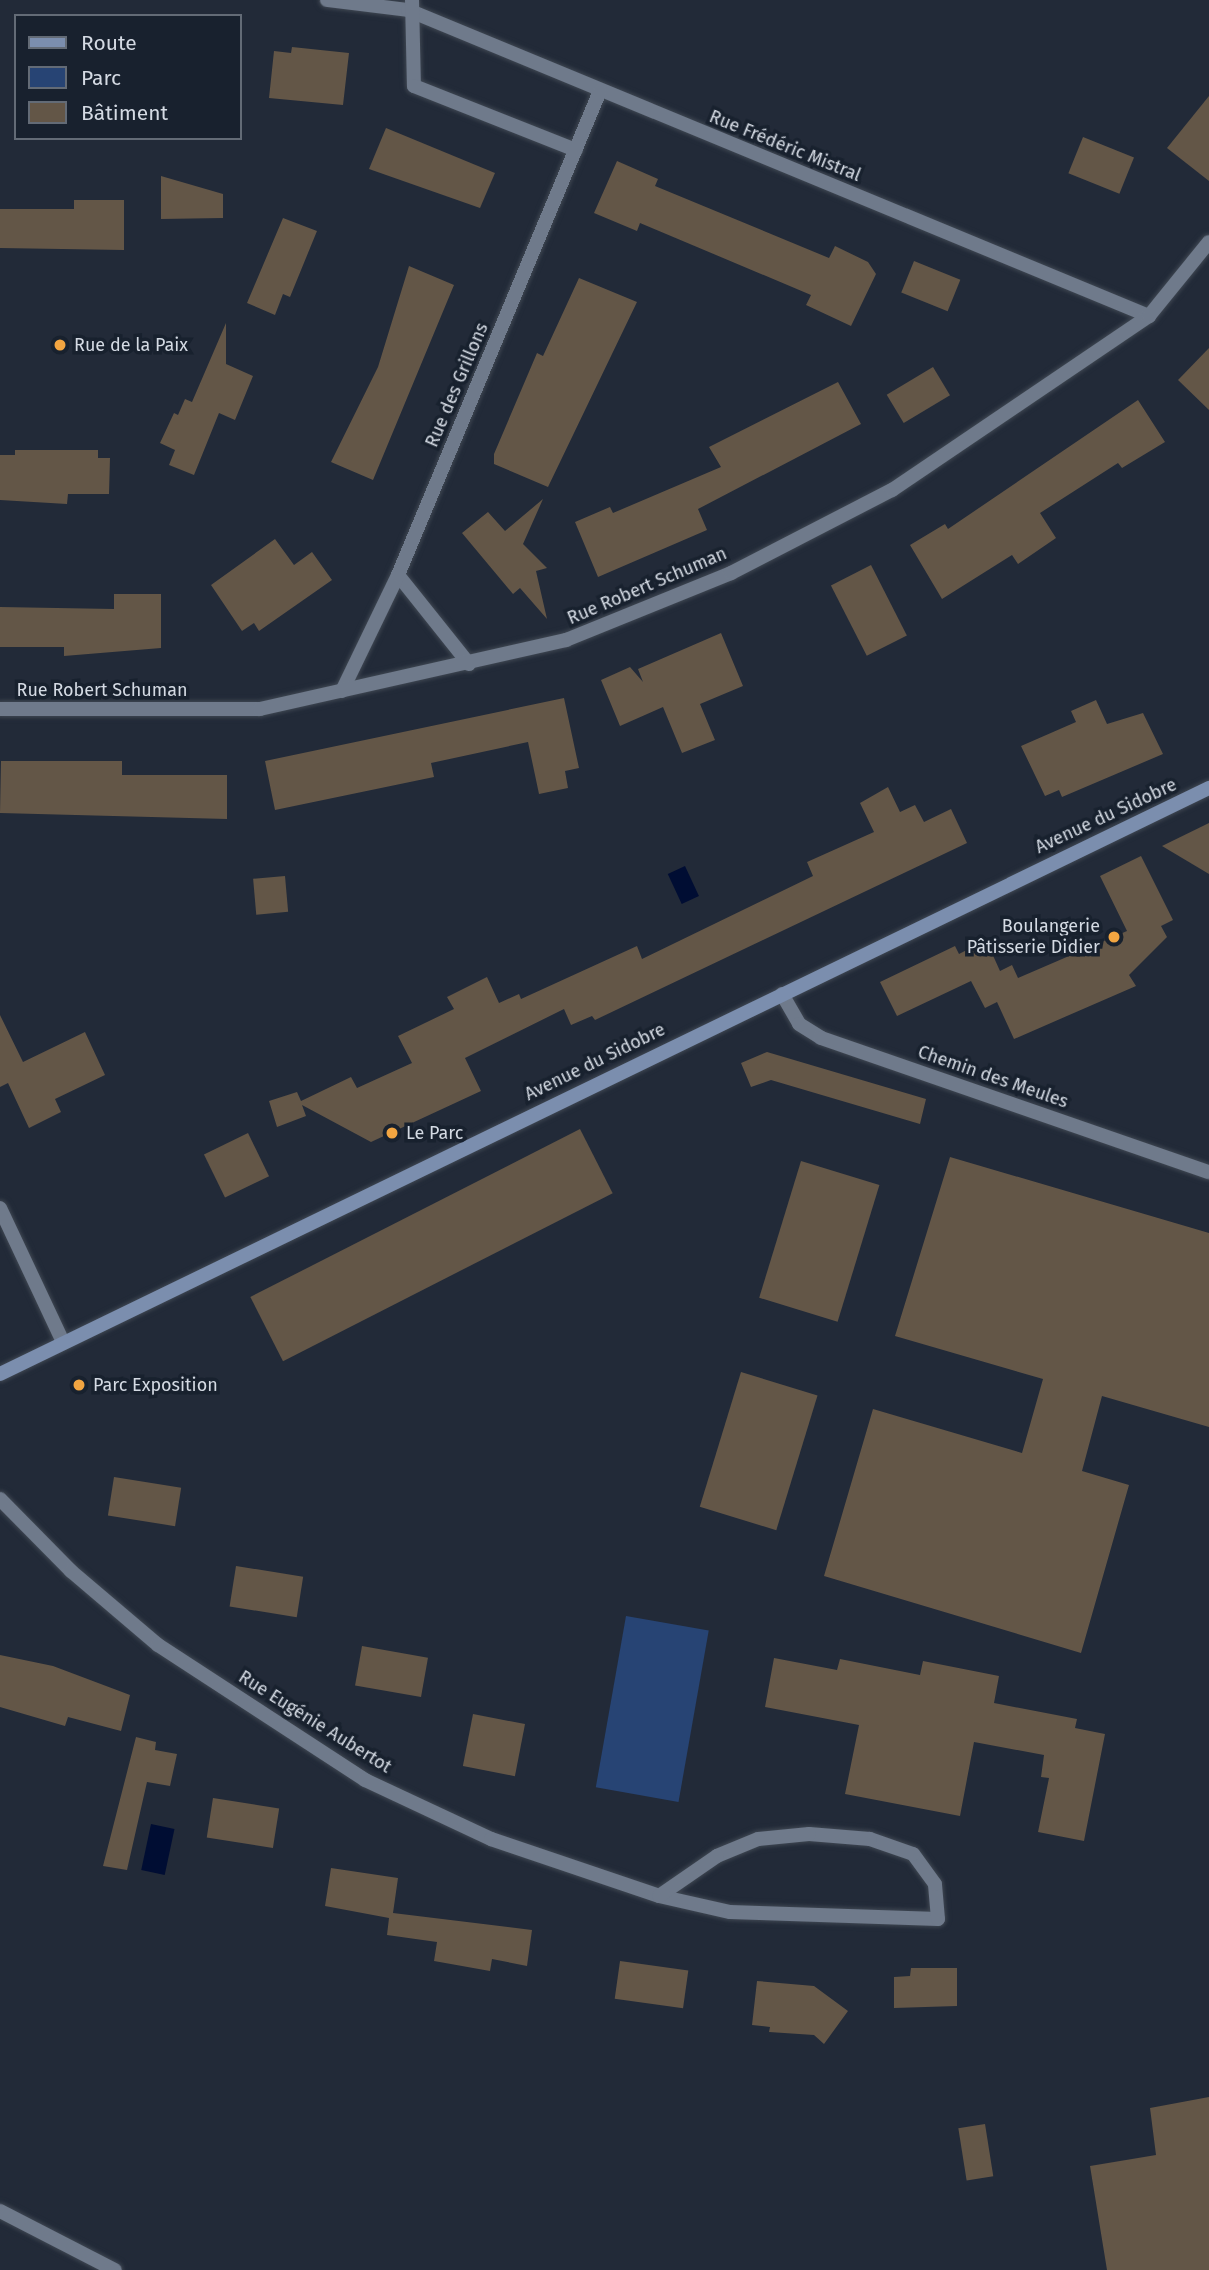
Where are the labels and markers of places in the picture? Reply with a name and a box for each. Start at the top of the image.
place label: Rue de la Paix [74,334,188,356]
marker: Rue de la Paix [52,337,68,353]
place label: Boulangerie Pâtisserie Didier [967,916,1100,958]
marker: Boulangerie Pâtisserie Didier [1106,929,1122,945]
place label: Le Parc [406,1122,463,1144]
marker: Le Parc [384,1125,400,1141]
place label: Parc Exposition [93,1374,218,1396]
marker: Parc Exposition [71,1377,87,1393]

